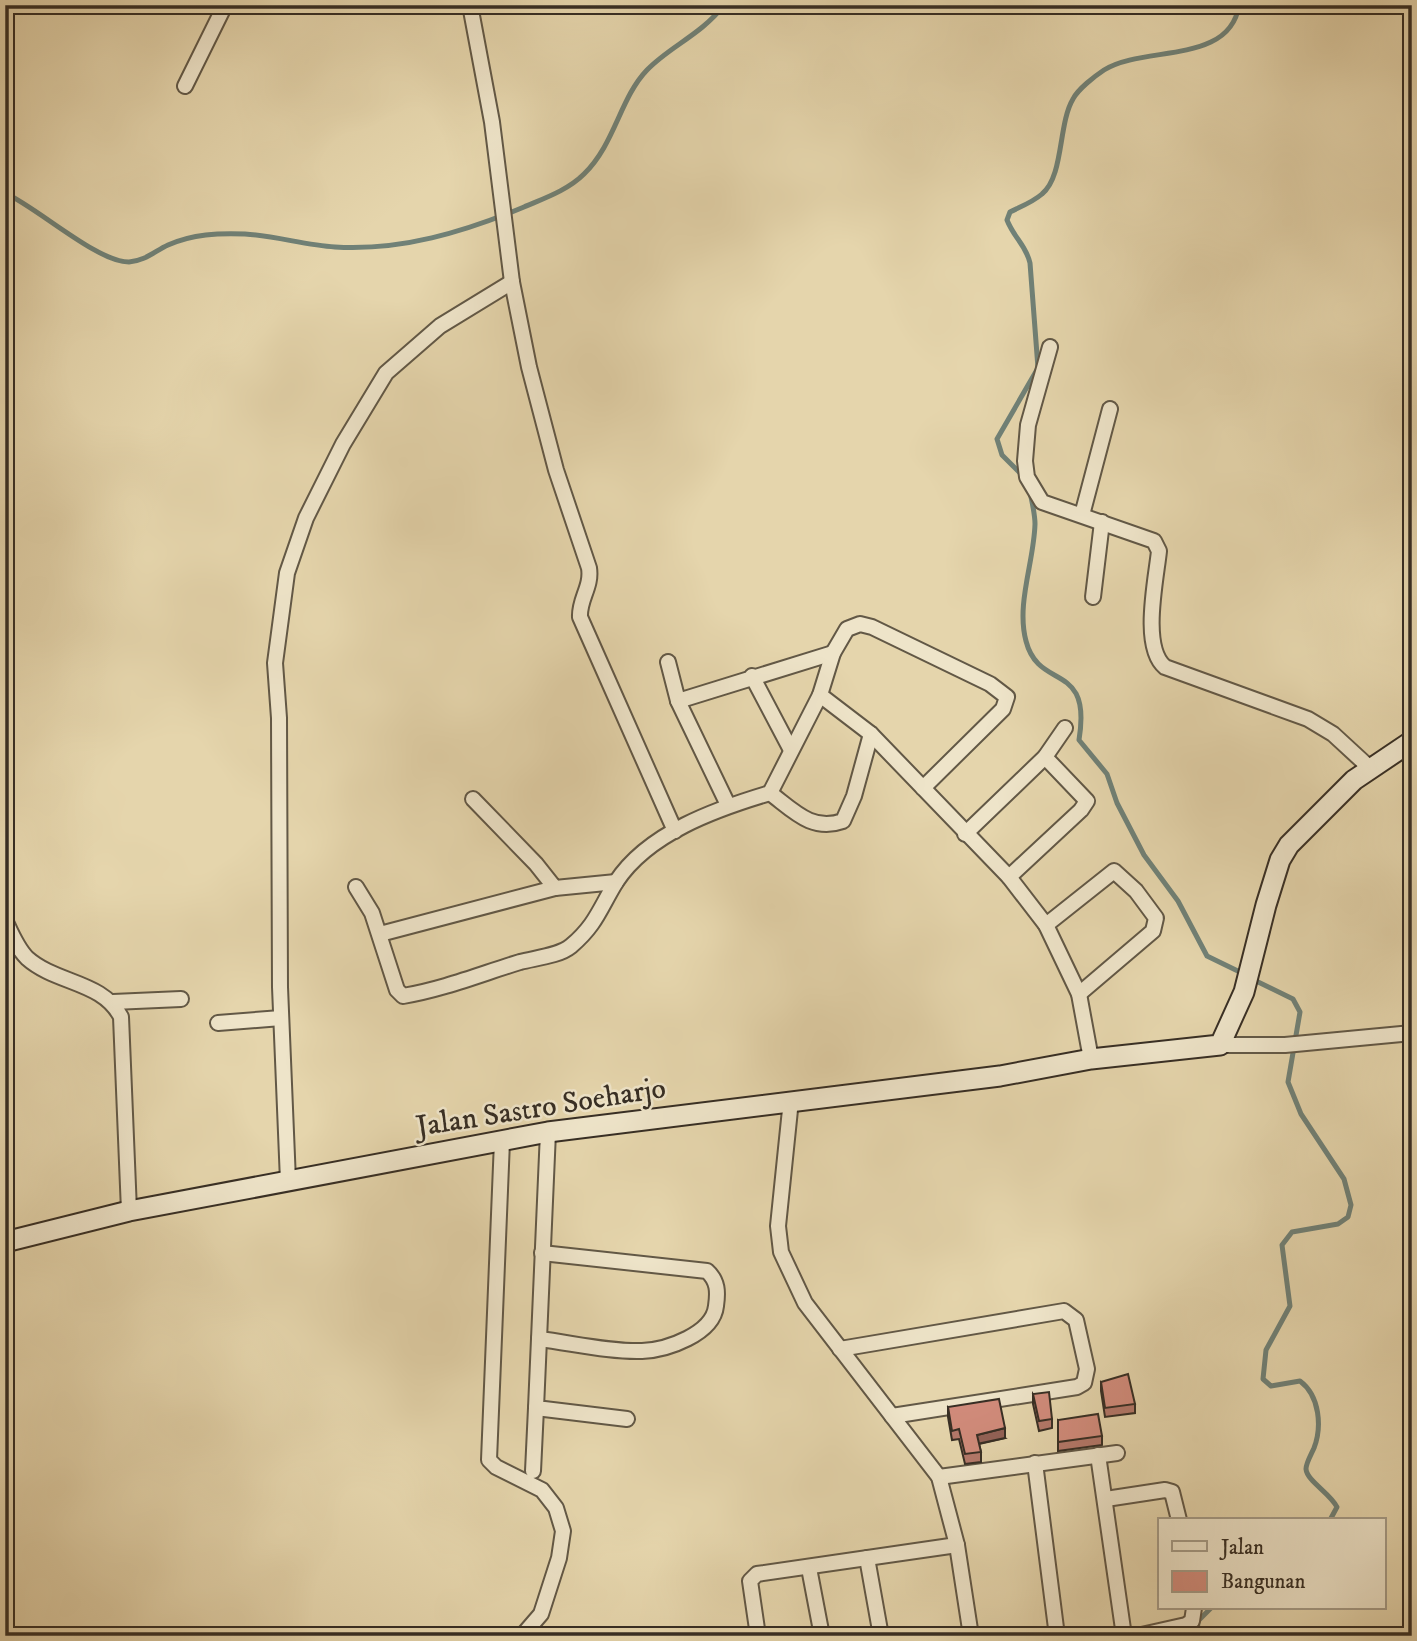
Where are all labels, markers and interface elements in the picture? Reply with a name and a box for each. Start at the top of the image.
street label: Jalan Sastro Soeharjo [410,1070,669,1146]
legend [1158,1518,1386,1610]
text: Jalan [1219,1535,1264,1561]
text: Bangunan [1221,1569,1305,1595]

